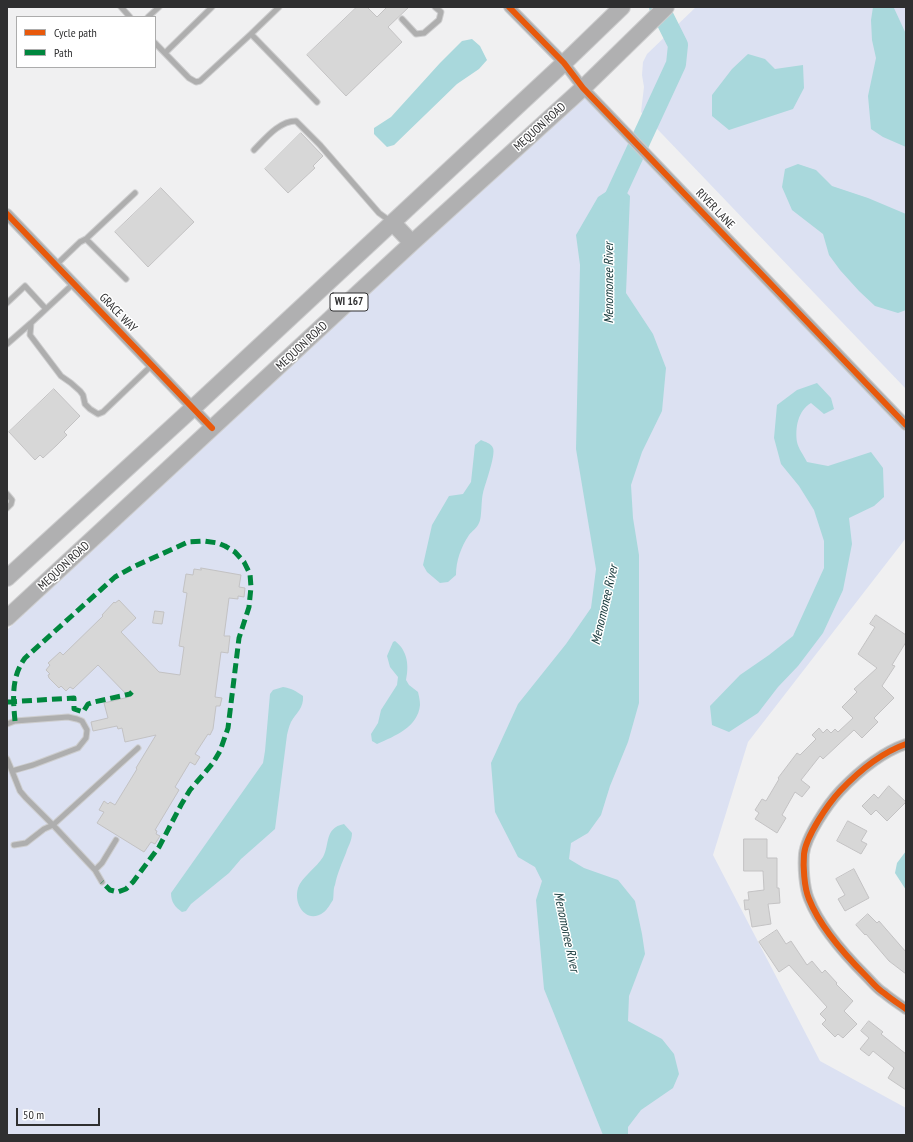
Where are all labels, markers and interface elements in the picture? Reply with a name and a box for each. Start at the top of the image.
legend [16,16,156,68]
text: Cycle path [54,25,97,40]
text: Path [54,45,72,60]
street label: MEQUON ROAD [511,100,569,154]
street label: RIVER LANE [692,186,738,232]
water label: Menomonee River [601,242,617,324]
street label: GRACE WAY [96,291,140,335]
road number: WI 167 [330,293,368,311]
street label: MEQUON ROAD [273,319,331,373]
street label: MEQUON ROAD [35,539,93,593]
water label: Menomonee River [588,564,622,646]
water label: Menomonee River [550,891,582,973]
scale bar [18,1100,102,1126]
text: 50 m [23,1107,44,1122]

